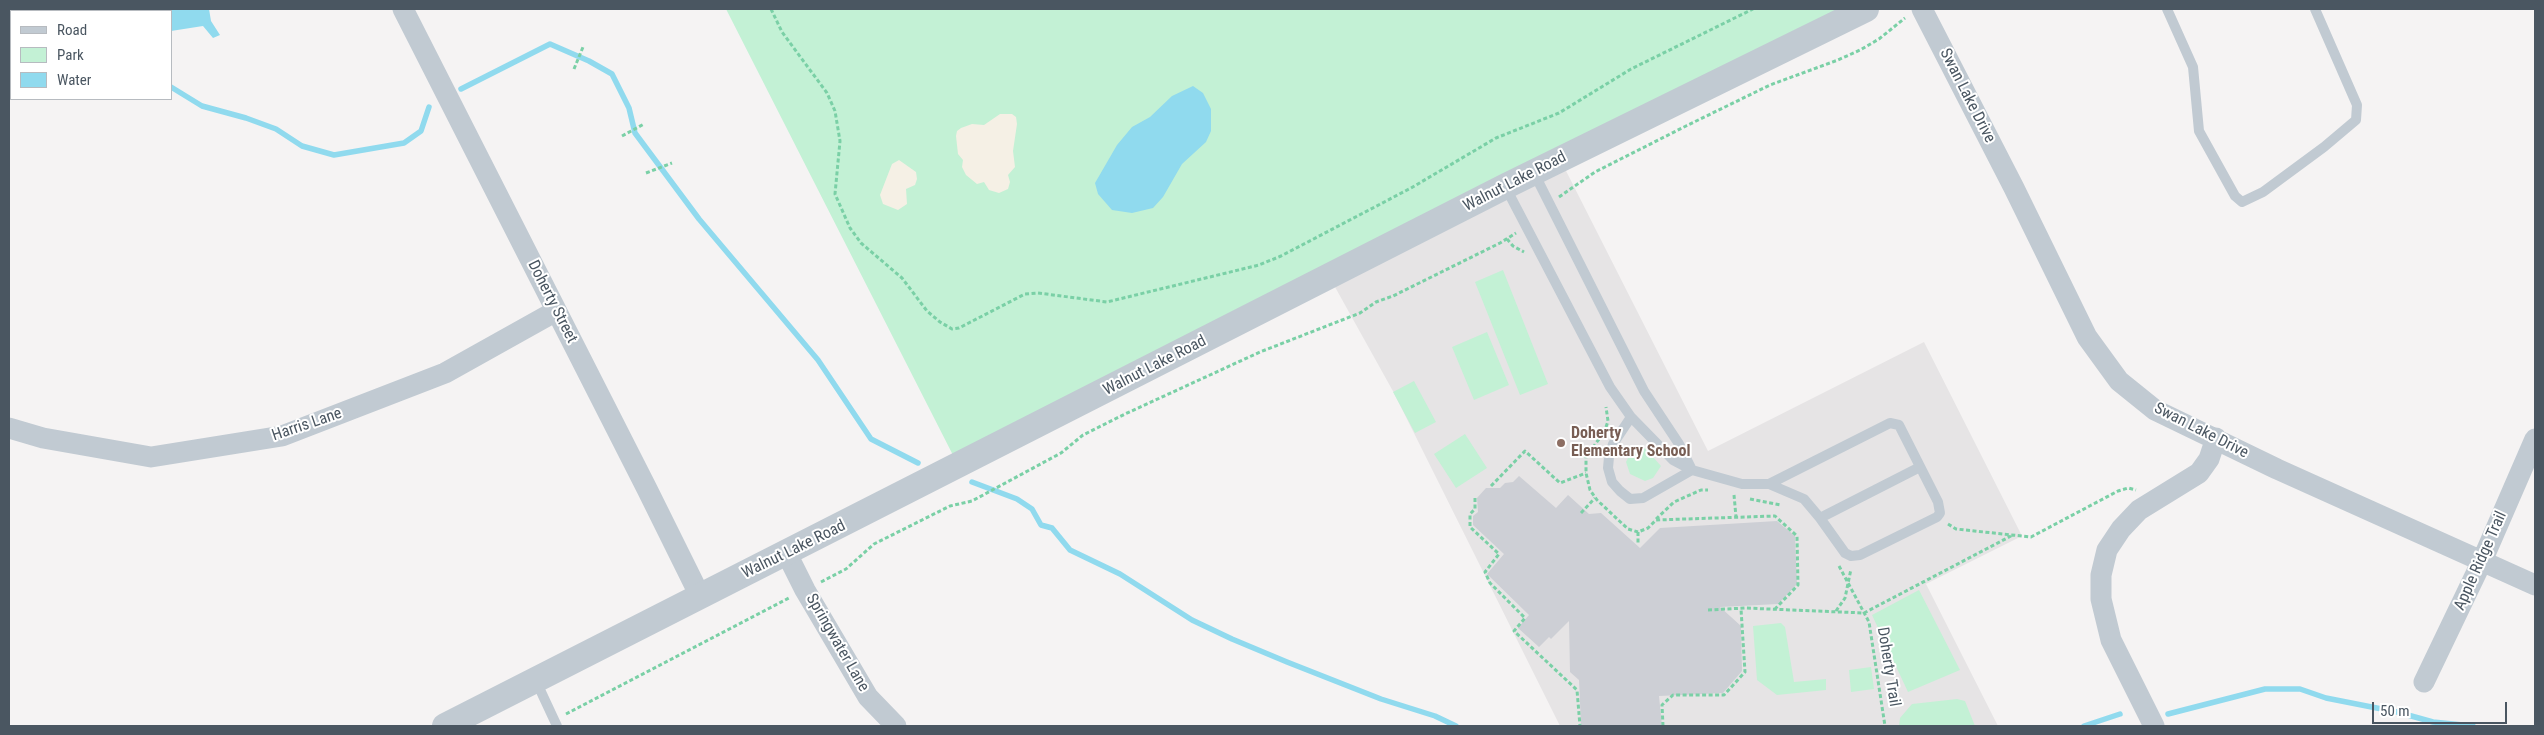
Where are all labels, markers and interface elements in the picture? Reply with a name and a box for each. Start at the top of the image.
legend [10,10,172,100]
text: Road [57,21,87,39]
text: Park [57,46,84,64]
street label: Swan Lake Drive [1935,46,1999,146]
text: Water [57,71,91,89]
street label: Walnut Lake Road [1460,148,1570,216]
street label: Doherty Street [523,257,581,347]
street label: Walnut Lake Road [1100,332,1210,400]
street label: Swan Lake Drive [2151,399,2251,463]
street label: Harris Lane [270,404,344,446]
place label: Doherty Elementary School [1571,424,1690,462]
marker: Doherty Elementary School [1555,437,1567,449]
street label: Apple Ridge Trail [2451,509,2511,613]
street label: Walnut Lake Road [739,517,849,583]
street label: Springwater Lane [801,591,873,695]
street label: Doherty Trail [1872,626,1904,708]
scale bar [2374,692,2509,724]
text: 50 m [2380,702,2410,720]

